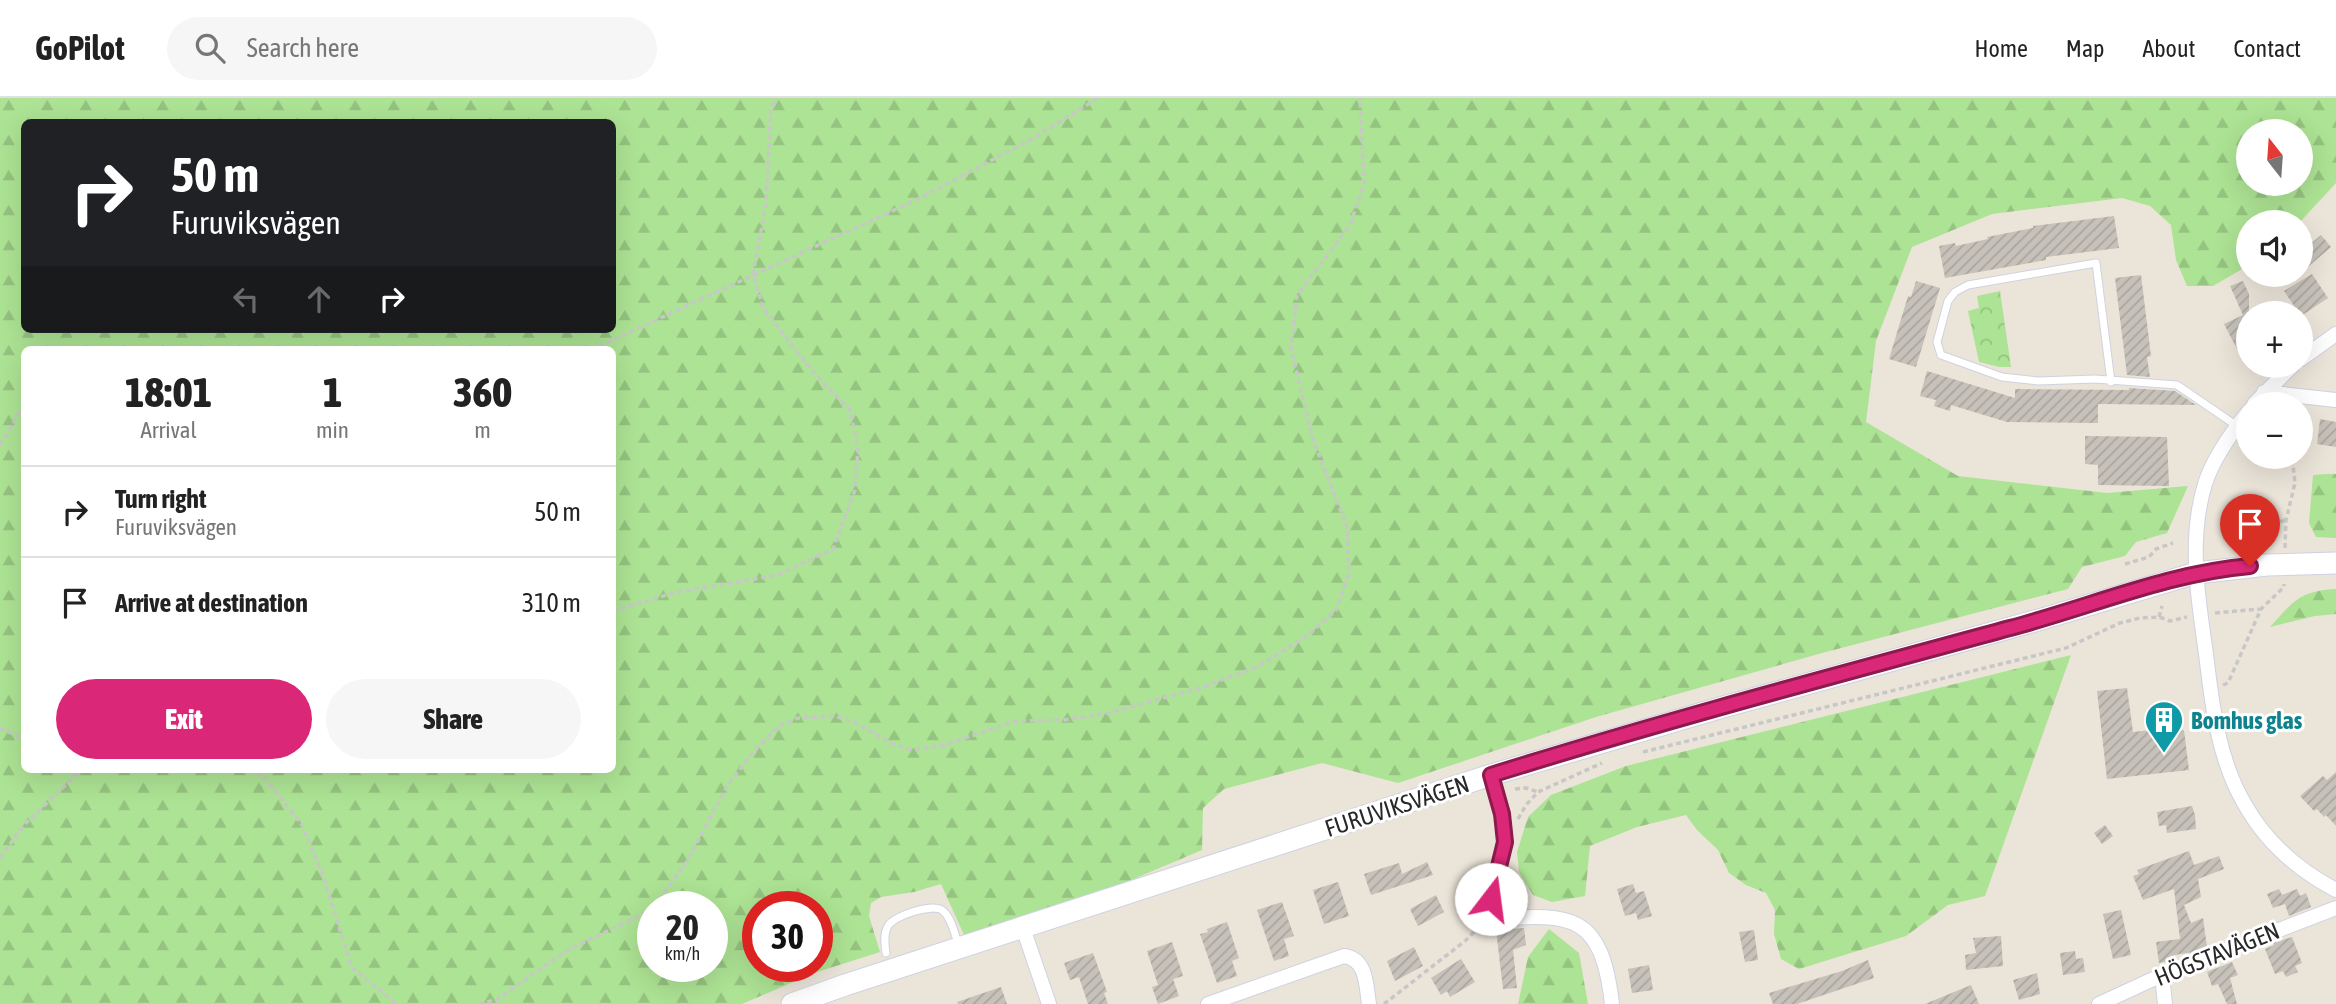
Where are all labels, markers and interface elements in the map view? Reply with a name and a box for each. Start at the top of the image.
search box [167,17,657,80]
text: GoPilot [35,29,125,67]
icon: search [191,29,229,67]
text: Search here [247,33,359,63]
text: Home [1974,35,2028,62]
text: Map [2066,35,2104,62]
text: About [2142,35,2195,62]
text: Contact [2233,35,2301,62]
north arrow [2236,119,2314,196]
map controls [2236,119,2313,469]
text: 50 m [171,146,259,202]
icon: right [56,147,147,238]
text: Furuviksvägen [171,204,341,241]
button: sound [2236,210,2313,287]
icon: left [227,280,265,318]
icon: ahead [300,280,338,318]
icon: right [373,280,411,318]
button: + [2236,301,2313,378]
text: 18:01 [125,368,212,416]
text: 1 [323,368,342,416]
text: 360 [453,368,512,416]
button: − [2236,392,2313,469]
text: Arrival [140,417,197,443]
text: min [316,417,349,443]
text: m [474,417,491,443]
text: Turn right [115,484,206,514]
icon: right [56,493,94,531]
pin [2220,494,2280,566]
text: 50 m [534,497,581,527]
icon: arrive [2231,505,2269,543]
text: Furuviksvägen [115,514,237,540]
icon: arrive [56,584,94,622]
text: Arrive at destination [115,588,308,618]
text: 310 m [522,588,581,618]
button: Exit [56,679,312,759]
button: Share [326,679,581,759]
building icon: Bomhus glas [2143,699,2185,754]
place label: Bomhus glas [2191,707,2303,734]
street label: FURUVIKSVÄGEN [1322,770,1472,842]
position arrow [1454,862,1528,936]
speed limit sign: 30 [742,891,833,982]
text: 20 [666,907,699,947]
street label: HÖGSTAVÄGEN [2151,917,2283,991]
text: km/h [665,943,700,964]

